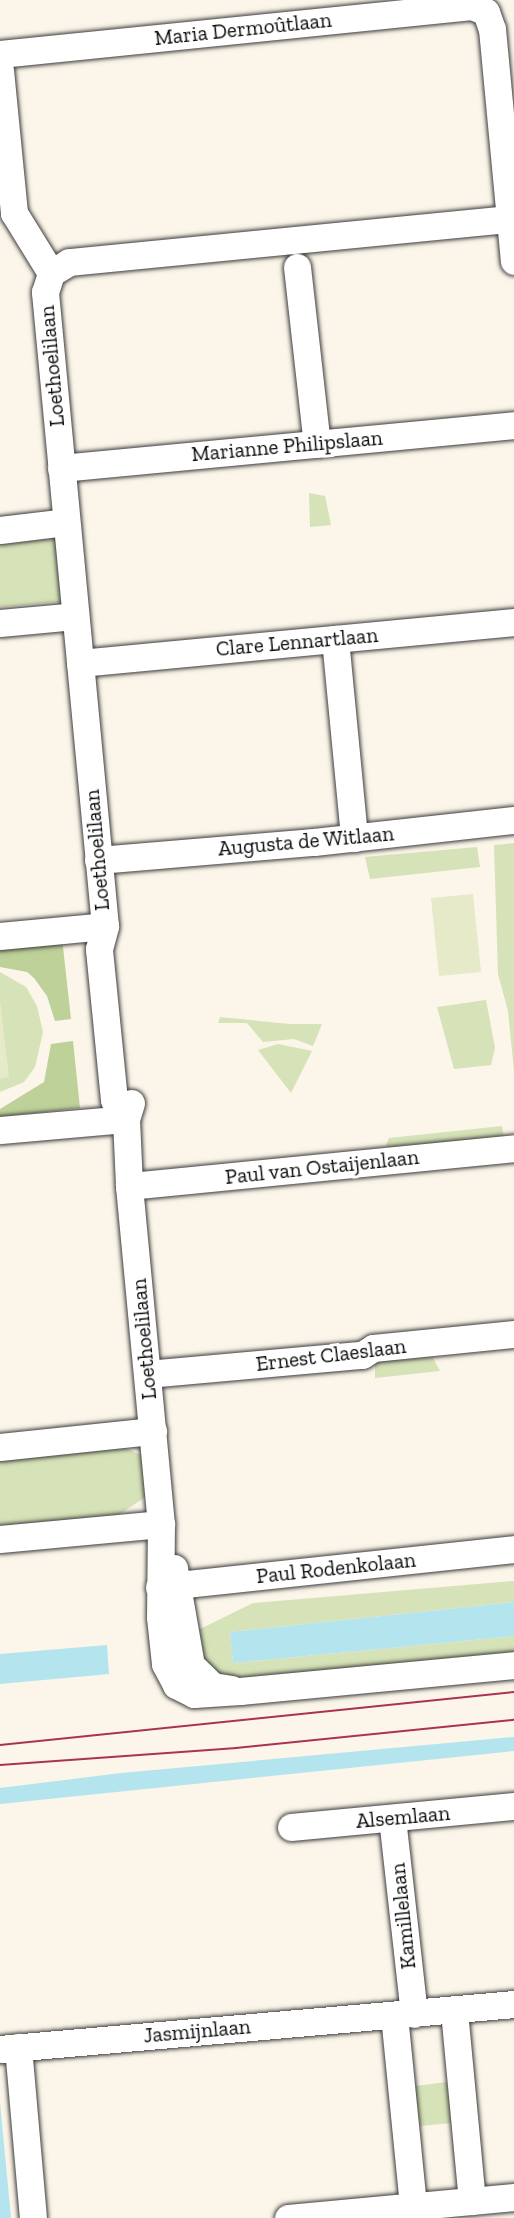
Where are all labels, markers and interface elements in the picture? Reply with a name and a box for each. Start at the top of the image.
street label: Maria Dermoûtlaan [153,7,333,51]
street label: Loethoelilaan [34,304,70,428]
street label: Marianne Philipslaan [190,425,384,467]
street label: Clare Lennartlaan [215,622,379,662]
street label: Loethoelilaan [79,788,115,912]
street label: Augusta de Witlaan [217,821,395,861]
street label: Paul van Ostaijenlaan [224,1144,420,1190]
street label: Loethoelilaan [126,1277,162,1401]
street label: Ernest Claeslaan [254,1333,408,1377]
street label: Paul Rodenkolaan [255,1547,417,1589]
street label: Alsemlaan [355,1800,451,1834]
street label: Kamillelaan [385,1862,421,1970]
street label: Jasmijnlaan [142,2014,252,2048]

